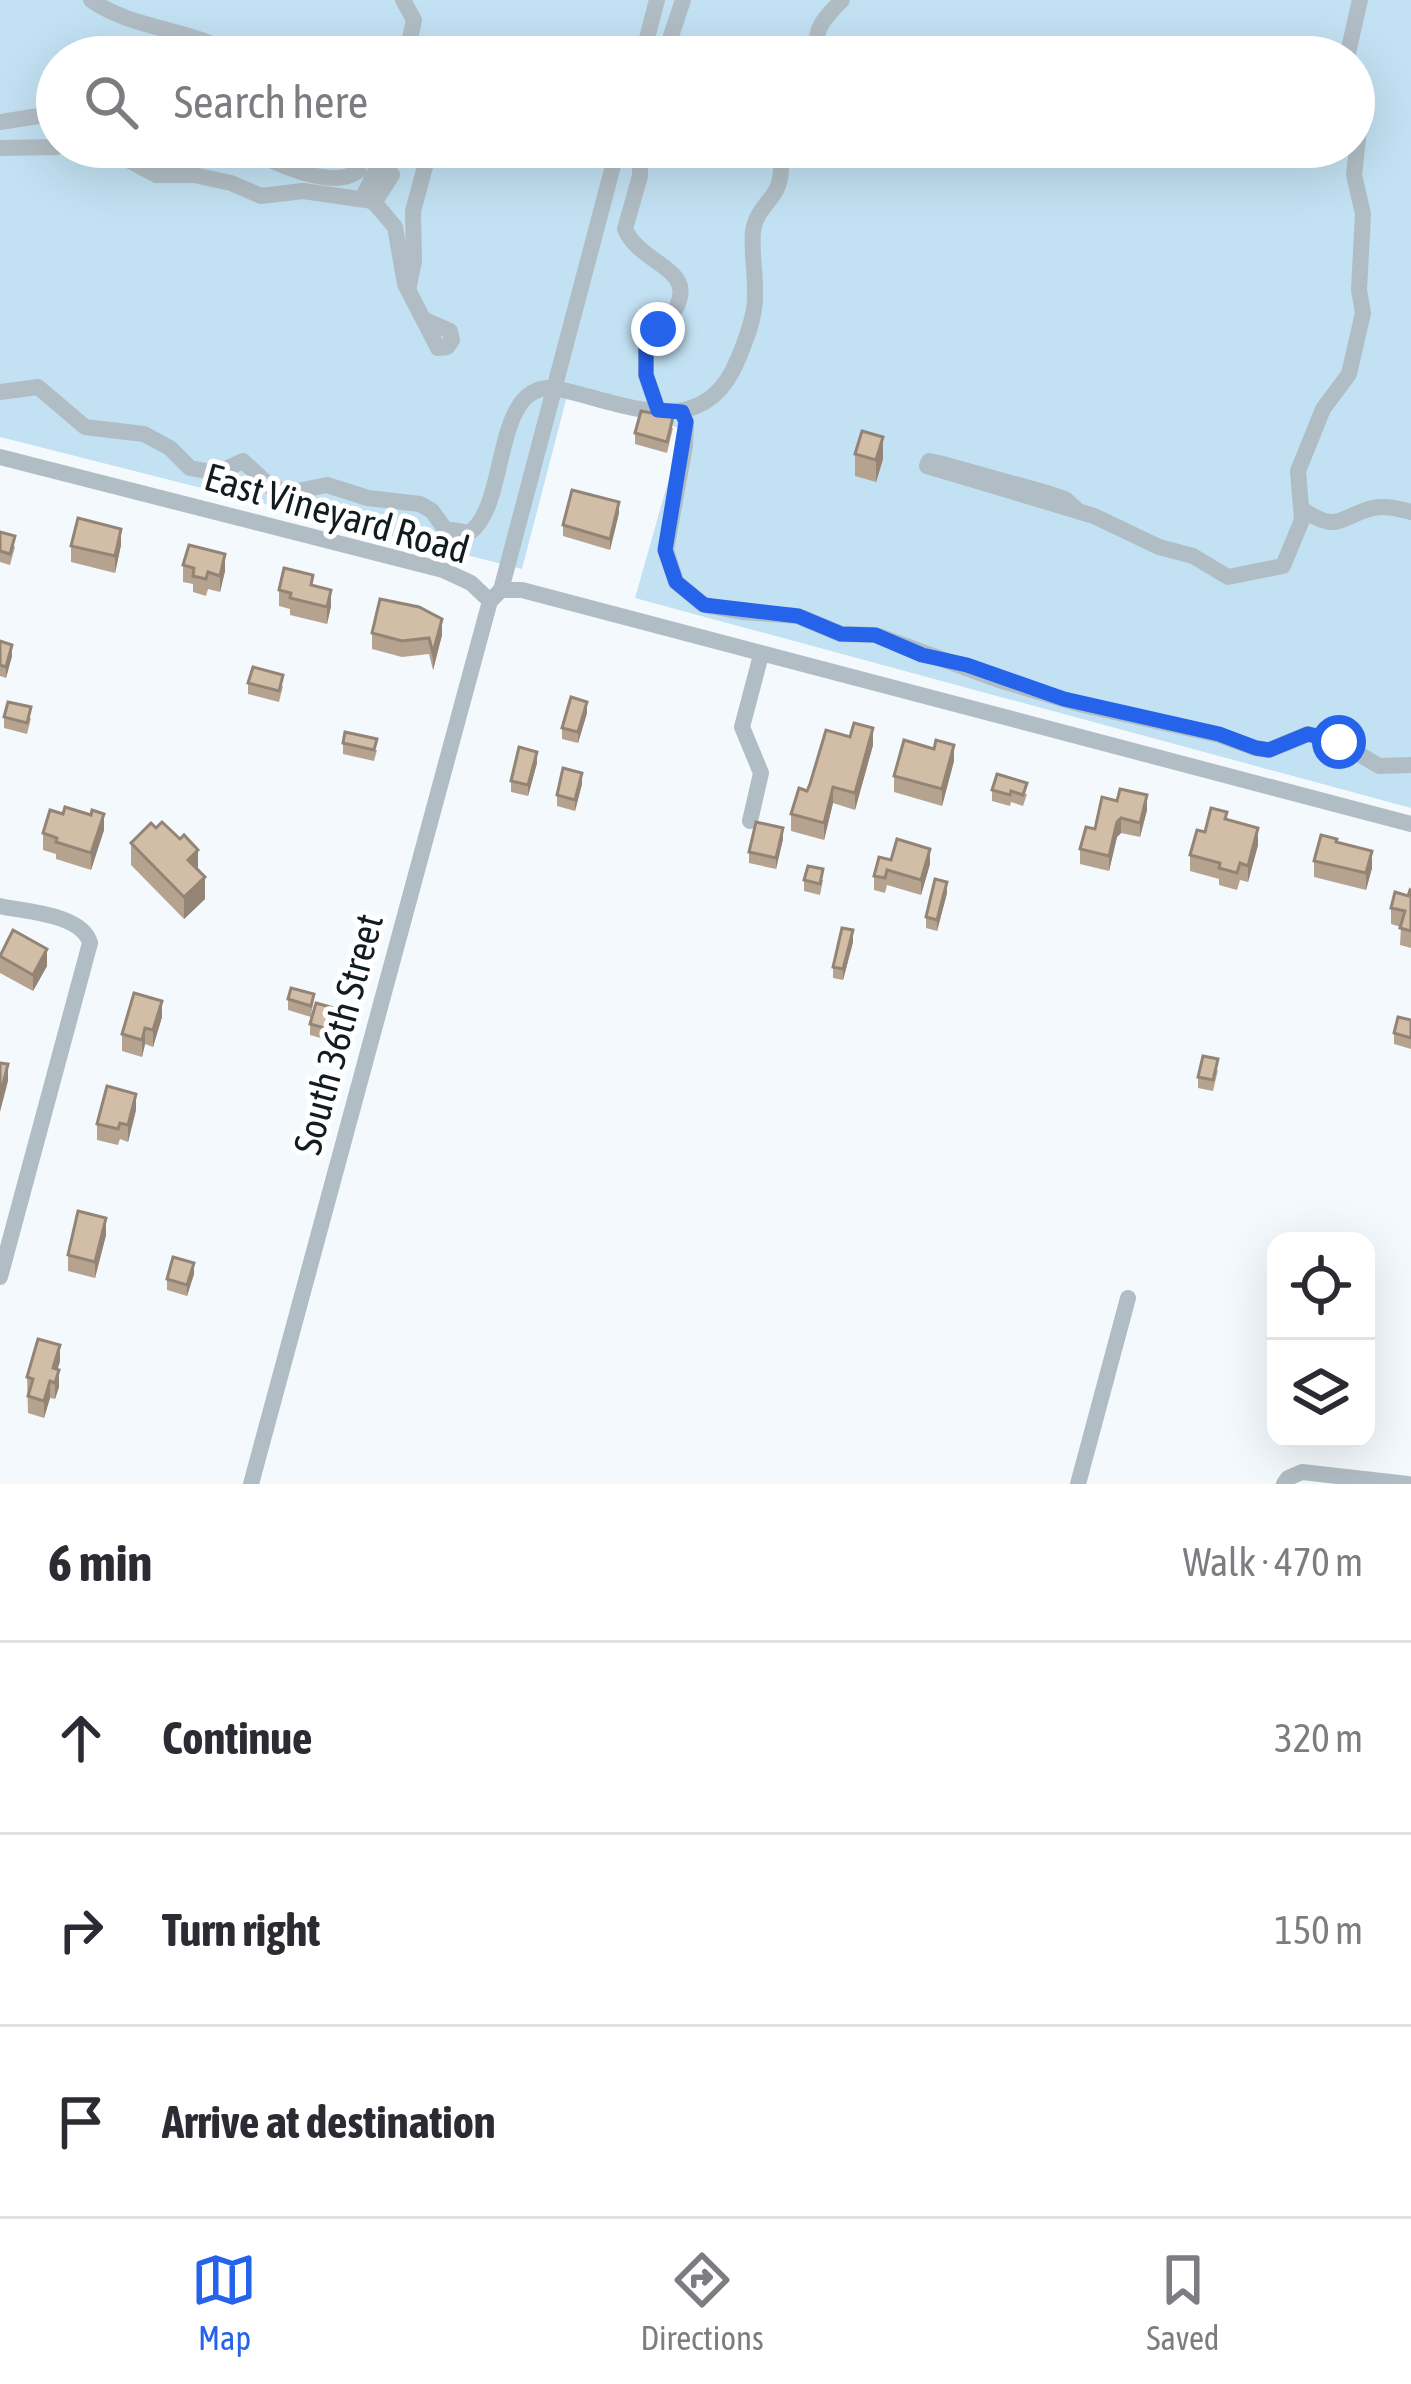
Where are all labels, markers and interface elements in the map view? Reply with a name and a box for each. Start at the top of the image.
search box [36,36,1375,168]
icon: search [78,69,144,135]
text: Search here [174,76,368,128]
route end [631,302,685,356]
street label: East Vineyard Road [200,454,474,572]
route start [1312,715,1366,769]
street label: South 36th Street [285,909,391,1159]
map controls [1267,1232,1375,1448]
button: locate [1267,1232,1375,1340]
button: layers [1267,1340,1375,1448]
text: 6 min [48,1533,152,1592]
text: Walk · 470 m [1183,1540,1363,1584]
icon: ahead [48,1705,114,1771]
text: Continue [162,1712,313,1764]
text: 320 m [1275,1716,1363,1760]
icon: right [48,1897,114,1963]
text: Turn right [162,1904,320,1956]
text: 150 m [1275,1908,1363,1952]
icon: arrive [48,2089,114,2155]
text: Arrive at destination [162,2096,496,2148]
tab: Map [191,2247,257,2357]
tab: Directions [640,2247,764,2357]
tab: Saved [1147,2247,1219,2357]

